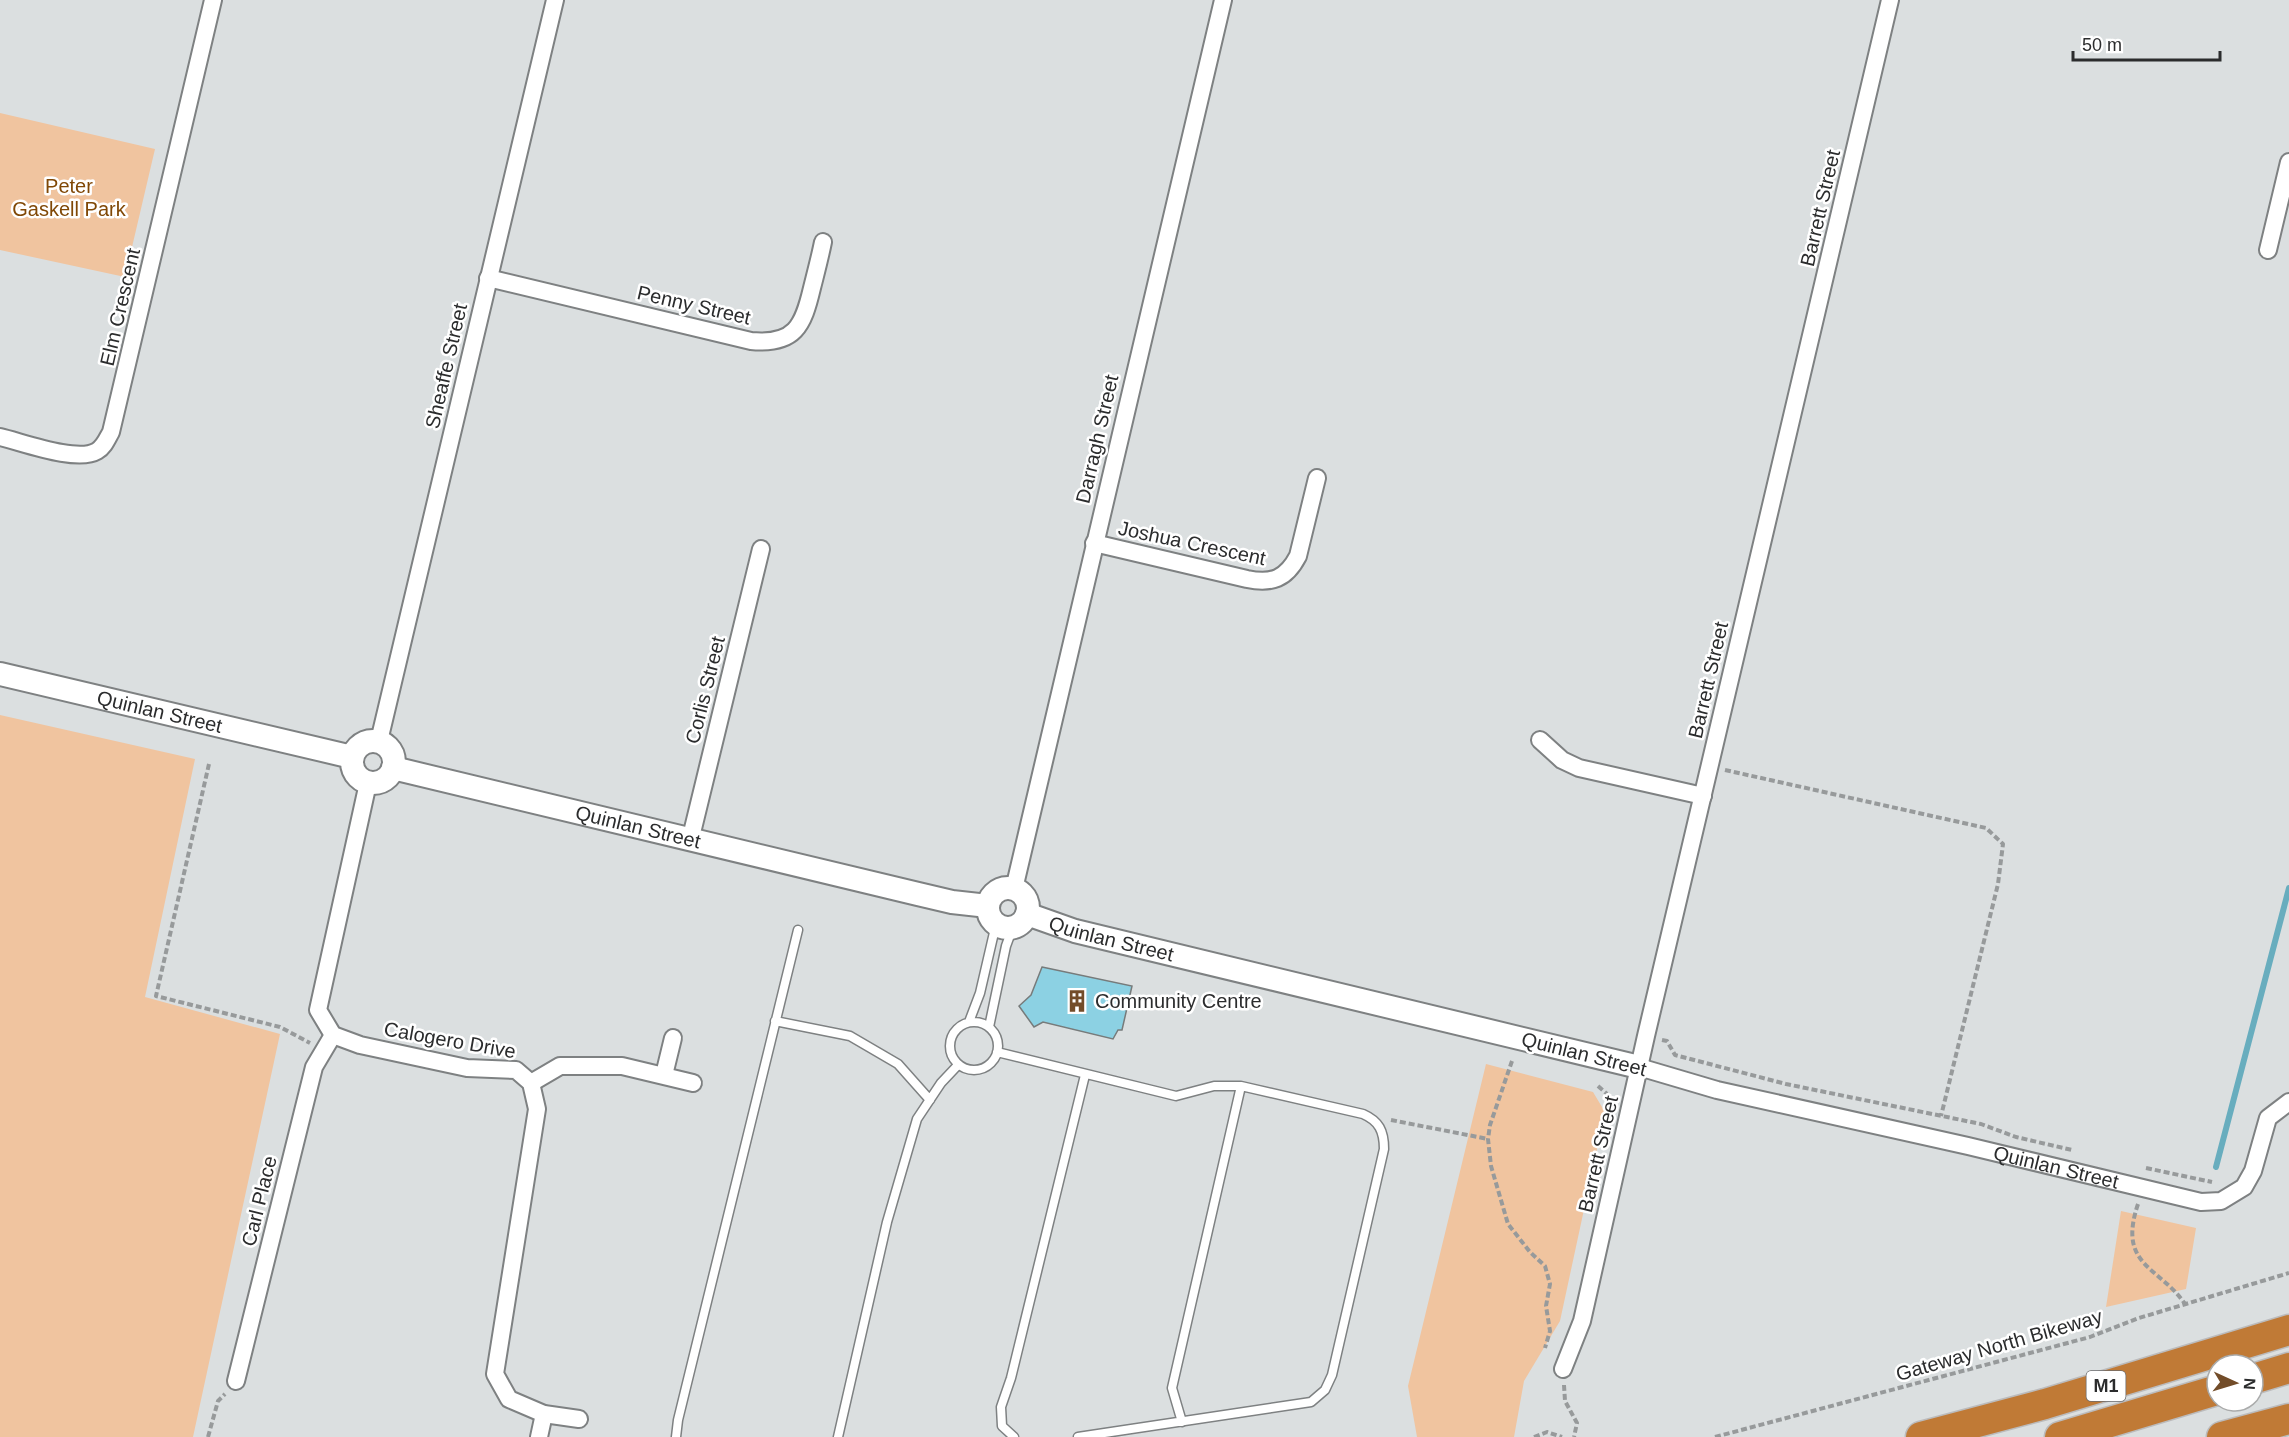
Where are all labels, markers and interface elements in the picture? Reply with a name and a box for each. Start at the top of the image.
scale bar [2073,24,2220,62]
text: 50 m [2082,35,2122,55]
street label: Barrett Street [1796,147,1844,268]
park label: Peter Gaskell Park [12,175,127,220]
street label: Elm Crescent [96,246,144,368]
street label: Penny Street [635,281,753,329]
street label: Sheaffe Street [421,301,471,431]
street label: Darragh Street [1072,372,1123,505]
street label: Joshua Crescent [1116,517,1268,569]
street label: Barrett Street [1684,619,1732,740]
street label: Corlis Street [681,634,729,746]
street label: Quinlan Street [95,686,225,737]
street label: Quinlan Street [573,801,703,853]
street label: Quinlan Street [1046,912,1176,965]
building icon: Community Centre [1064,988,1090,1014]
place label: Community Centre [1095,990,1262,1012]
street label: Calogero Drive [382,1018,518,1062]
street label: Quinlan Street [1519,1028,1649,1080]
street label: Barrett Street [1574,1093,1622,1214]
street label: Quinlan Street [1991,1142,2121,1193]
street label: Carl Place [237,1154,281,1248]
street label: Gateway North Bikeway [1893,1305,2105,1385]
north arrow [2205,1353,2265,1413]
road number: M1 [2086,1371,2126,1401]
text: N [2241,1378,2258,1390]

